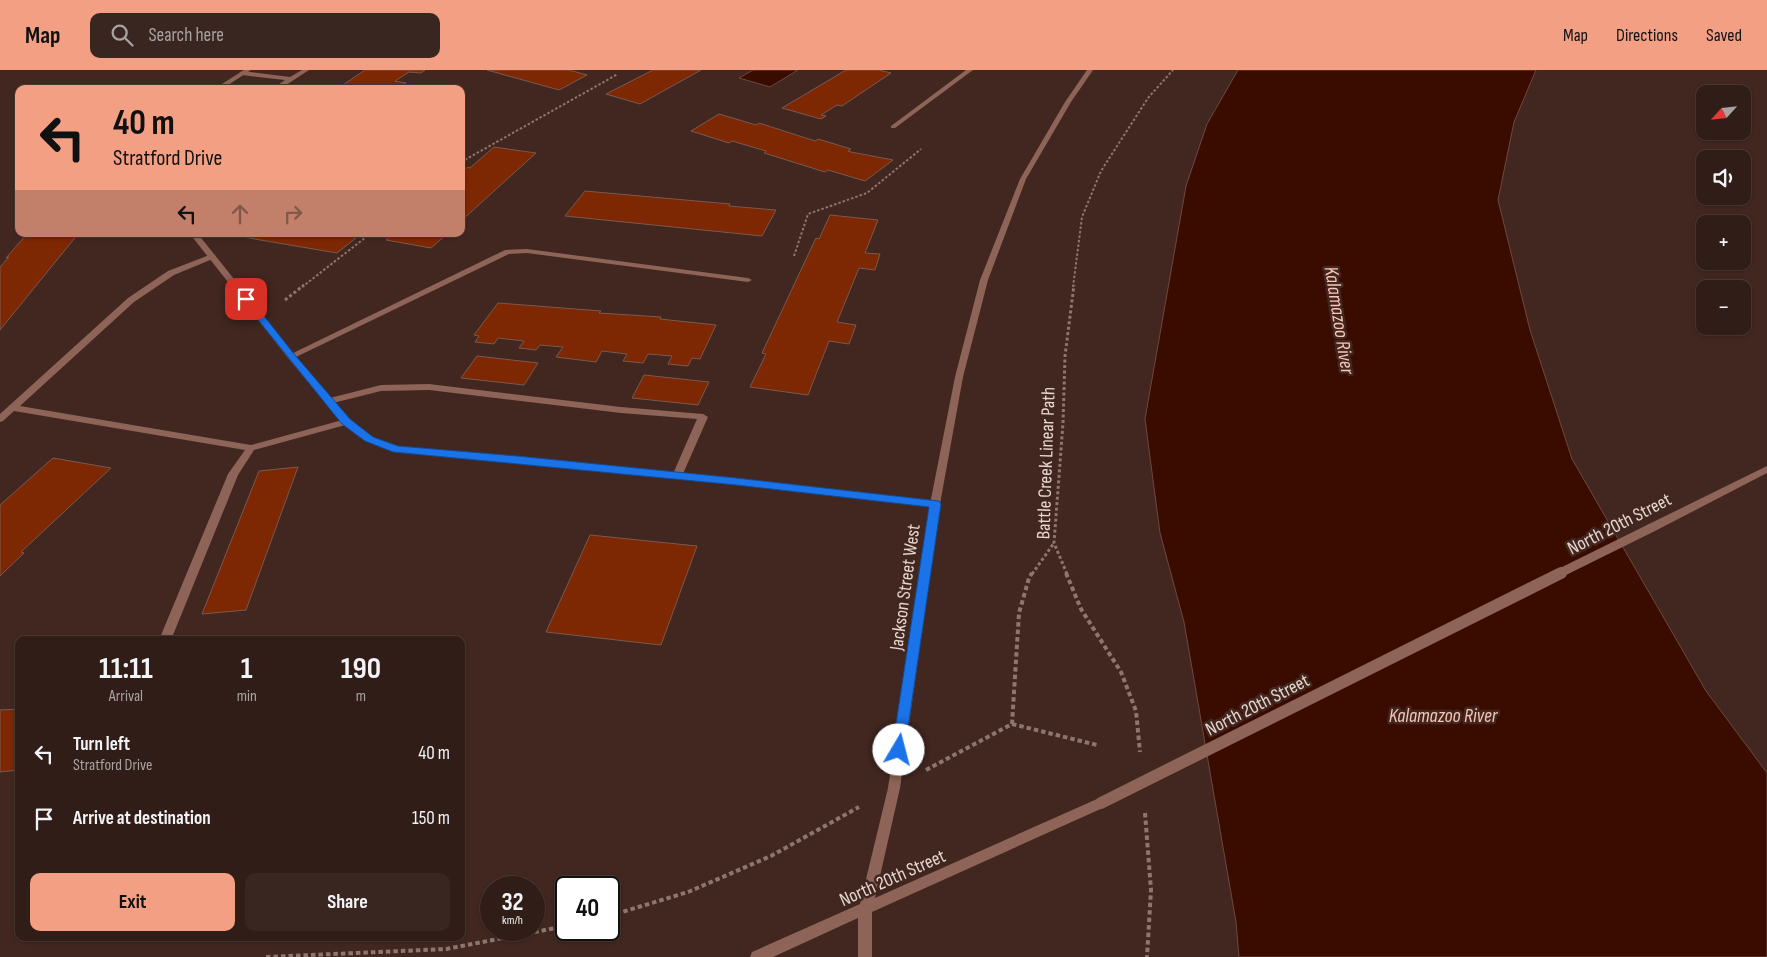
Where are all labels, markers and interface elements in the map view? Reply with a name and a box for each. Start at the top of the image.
search box [90,13,440,58]
text: Map [25,21,60,50]
icon: search [108,21,136,49]
text: Search here [148,24,224,47]
text: Map [1563,25,1588,46]
text: Directions [1616,25,1678,46]
text: Saved [1706,25,1742,46]
north arrow [1696,85,1751,140]
map controls [1696,85,1751,335]
text: 40 m [113,102,175,145]
icon: left [30,105,95,170]
text: Stratford Drive [113,145,222,172]
button: sound [1696,150,1751,205]
icon: left [173,200,201,228]
icon: ahead [226,200,254,228]
icon: right [279,200,307,228]
button: + [1696,215,1751,270]
water label: Kalamazoo River [1319,265,1360,377]
pin [225,278,267,320]
button: − [1696,280,1751,335]
icon: arrive [232,285,260,313]
street label: Battle Creek Linear Path [1032,386,1061,540]
street label: North 20th Street [1564,488,1676,560]
street label: Jackson Street West [885,522,926,653]
text: 11:11 [99,651,153,687]
text: 1 [241,651,253,687]
text: 190 [341,651,381,687]
street label: North 20th Street [1202,669,1314,741]
text: Arrival [109,687,143,706]
text: min [237,687,257,706]
text: m [356,687,366,706]
water label: Kalamazoo River [1389,704,1499,728]
position arrow [872,723,924,775]
text: Turn left [73,733,130,756]
icon: left [30,740,58,768]
text: 40 m [418,742,450,765]
text: Stratford Drive [73,756,153,775]
icon: arrive [30,805,58,833]
text: Arrive at destination [73,807,211,830]
text: 150 m [412,807,450,830]
street label: North 20th Street [836,845,949,912]
button: Exit [30,873,235,931]
button: Share [245,873,450,931]
speed limit sign: 40 [555,876,620,941]
text: 32 [501,887,524,918]
text: km/h [502,913,523,928]

